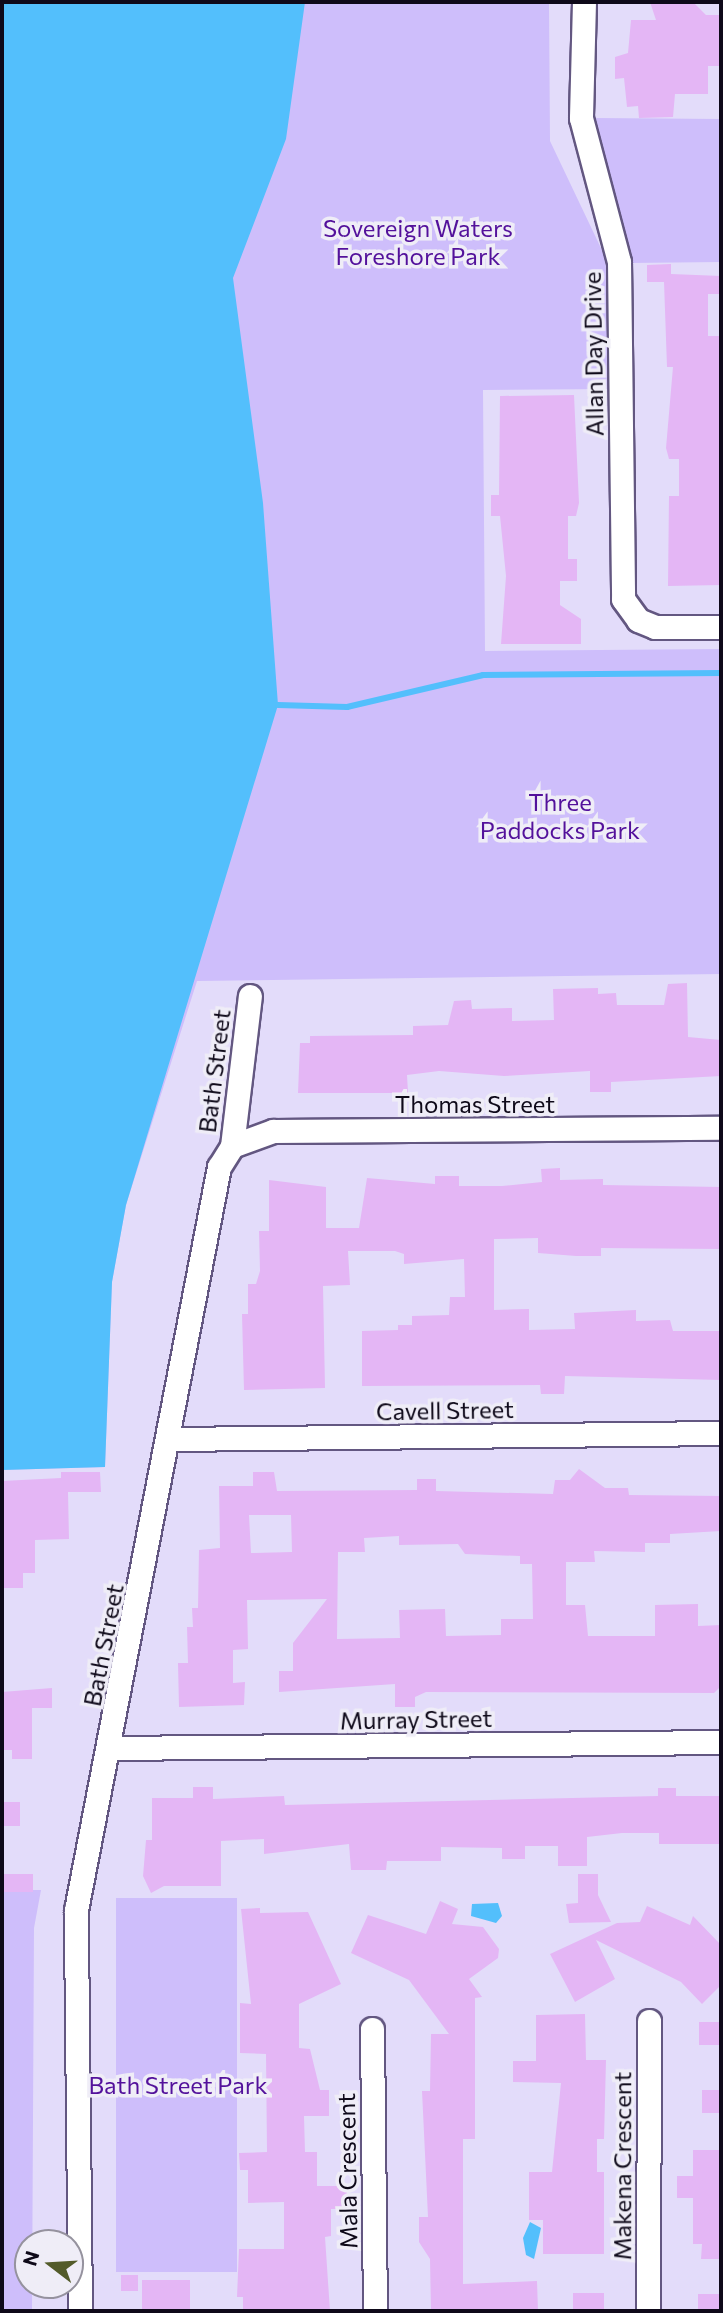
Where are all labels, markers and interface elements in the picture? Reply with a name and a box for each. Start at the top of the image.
park label: Sovereign Waters Foreshore Park [323,214,513,270]
street label: Allan Day Drive [577,271,609,437]
park label: Three Paddocks Park [480,788,640,844]
street label: Bath Street [192,1008,236,1134]
street label: Thomas Street [395,1090,555,1118]
street label: Cavell Street [376,1394,514,1426]
street label: Bath Street [77,1581,129,1709]
street label: Murray Street [340,1703,492,1735]
park label: Bath Street Park [89,2071,267,2099]
street label: Makena Crescent [608,2072,636,2260]
street label: Mala Crescent [331,2093,363,2249]
north arrow [14,2229,84,2299]
text: N [17,2248,43,2268]

